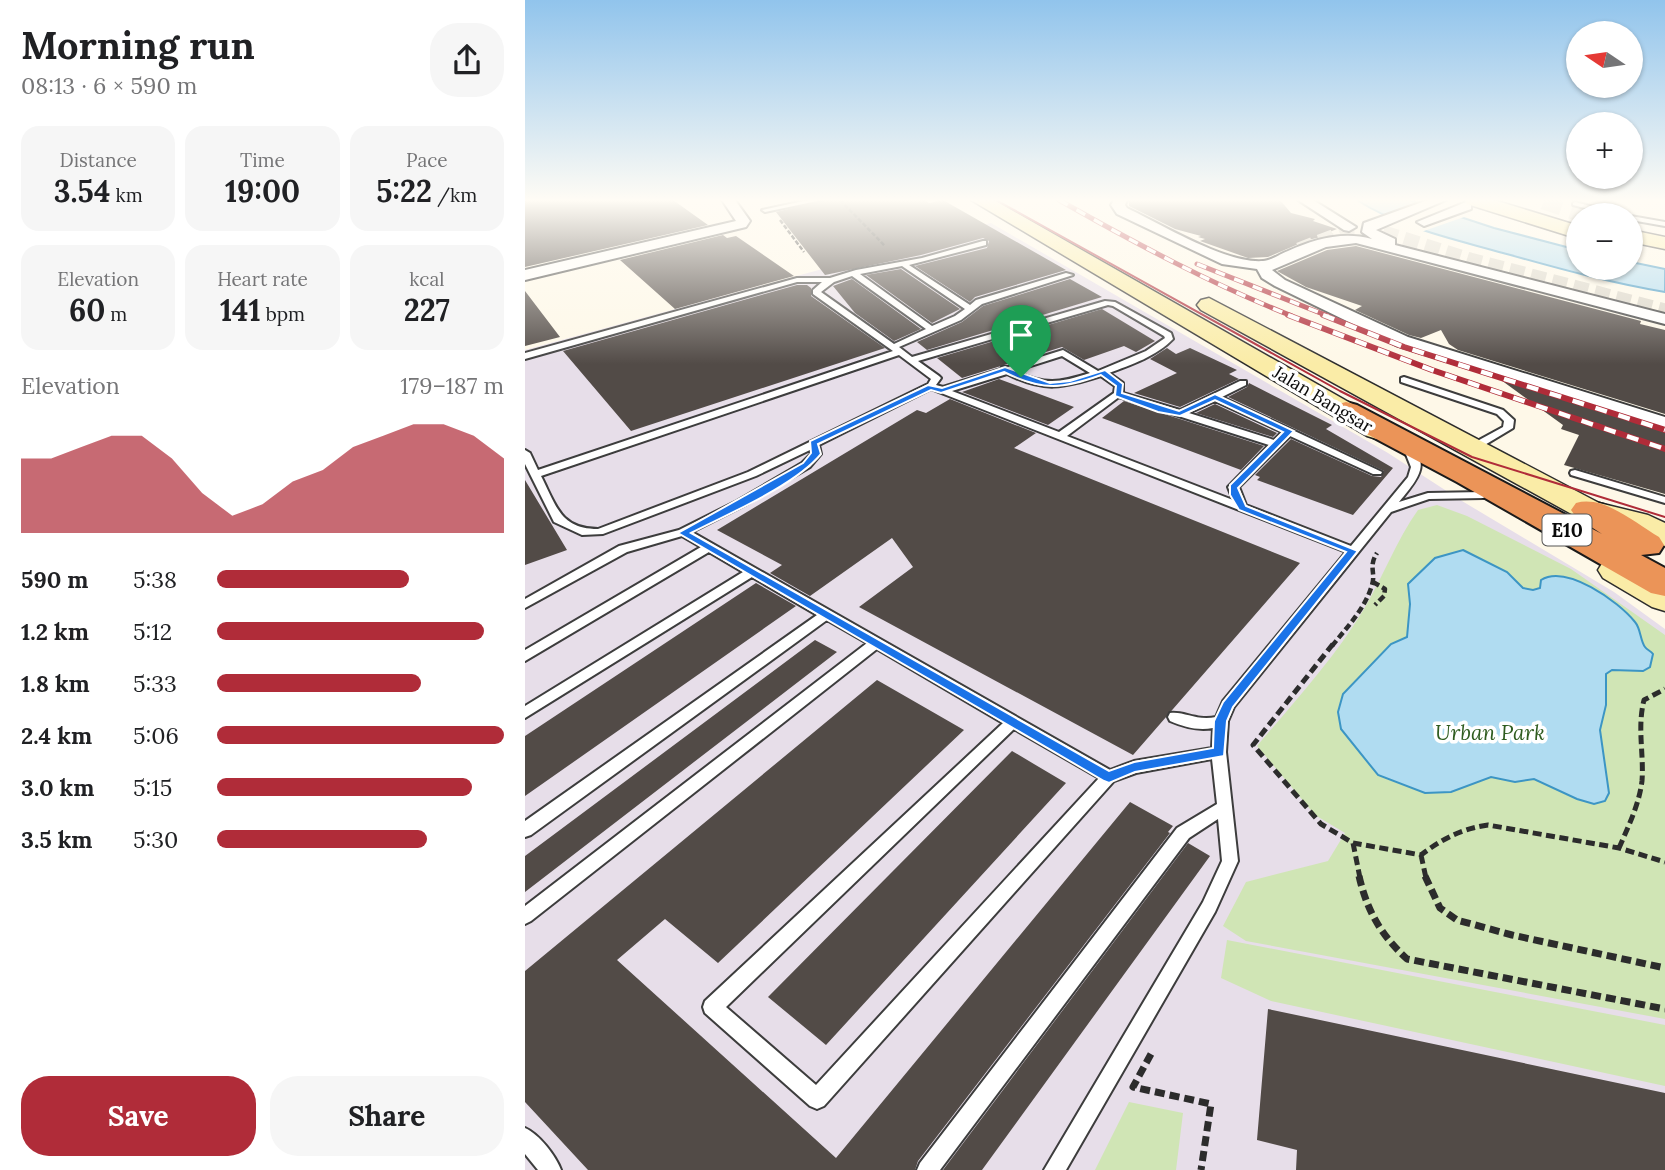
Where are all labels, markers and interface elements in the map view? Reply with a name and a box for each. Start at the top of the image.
text: Morning run [21,21,255,69]
north arrow [1566,21,1643,98]
map controls [1566,21,1643,280]
button: share [430,23,504,97]
text: 08:13 · 6 × 590 m [21,71,197,100]
button: + [1566,112,1643,189]
text: Distance [60,148,137,172]
text: Time [240,148,285,172]
text: Pace [406,148,448,172]
text: 3.54 [54,172,110,210]
text: 19:00 [225,172,300,210]
text: 5:22 [376,172,432,210]
text: km [110,183,143,207]
text: /km [432,183,477,207]
button: − [1566,203,1643,280]
text: Elevation [57,267,139,291]
text: Heart rate [217,267,308,291]
text: kcal [409,267,444,291]
text: 60 [69,291,105,329]
text: 141 [220,291,261,329]
text: 227 [404,291,450,329]
text: m [105,302,127,326]
text: bpm [261,302,305,326]
pin [991,305,1051,377]
icon: arrive [1002,316,1040,354]
street label: Jalan Bangsar [1268,360,1377,438]
text: Elevation [21,371,120,400]
text: 179–187 m [400,371,504,400]
road number: E10 [1543,514,1591,545]
text: 590 m [21,565,89,594]
text: 5:38 [133,565,177,594]
text: 1.2 km [21,617,89,646]
text: 5:12 [133,617,172,646]
text: 1.8 km [21,669,90,698]
text: 5:33 [133,669,177,698]
park label: Urban Park [1435,719,1545,746]
text: 2.4 km [21,721,92,750]
text: 5:06 [133,721,179,750]
text: 3.0 km [21,773,94,802]
text: 5:15 [133,773,172,802]
text: 3.5 km [21,825,93,854]
text: 5:30 [133,825,178,854]
button: Save [21,1076,256,1156]
button: Share [270,1076,504,1156]

